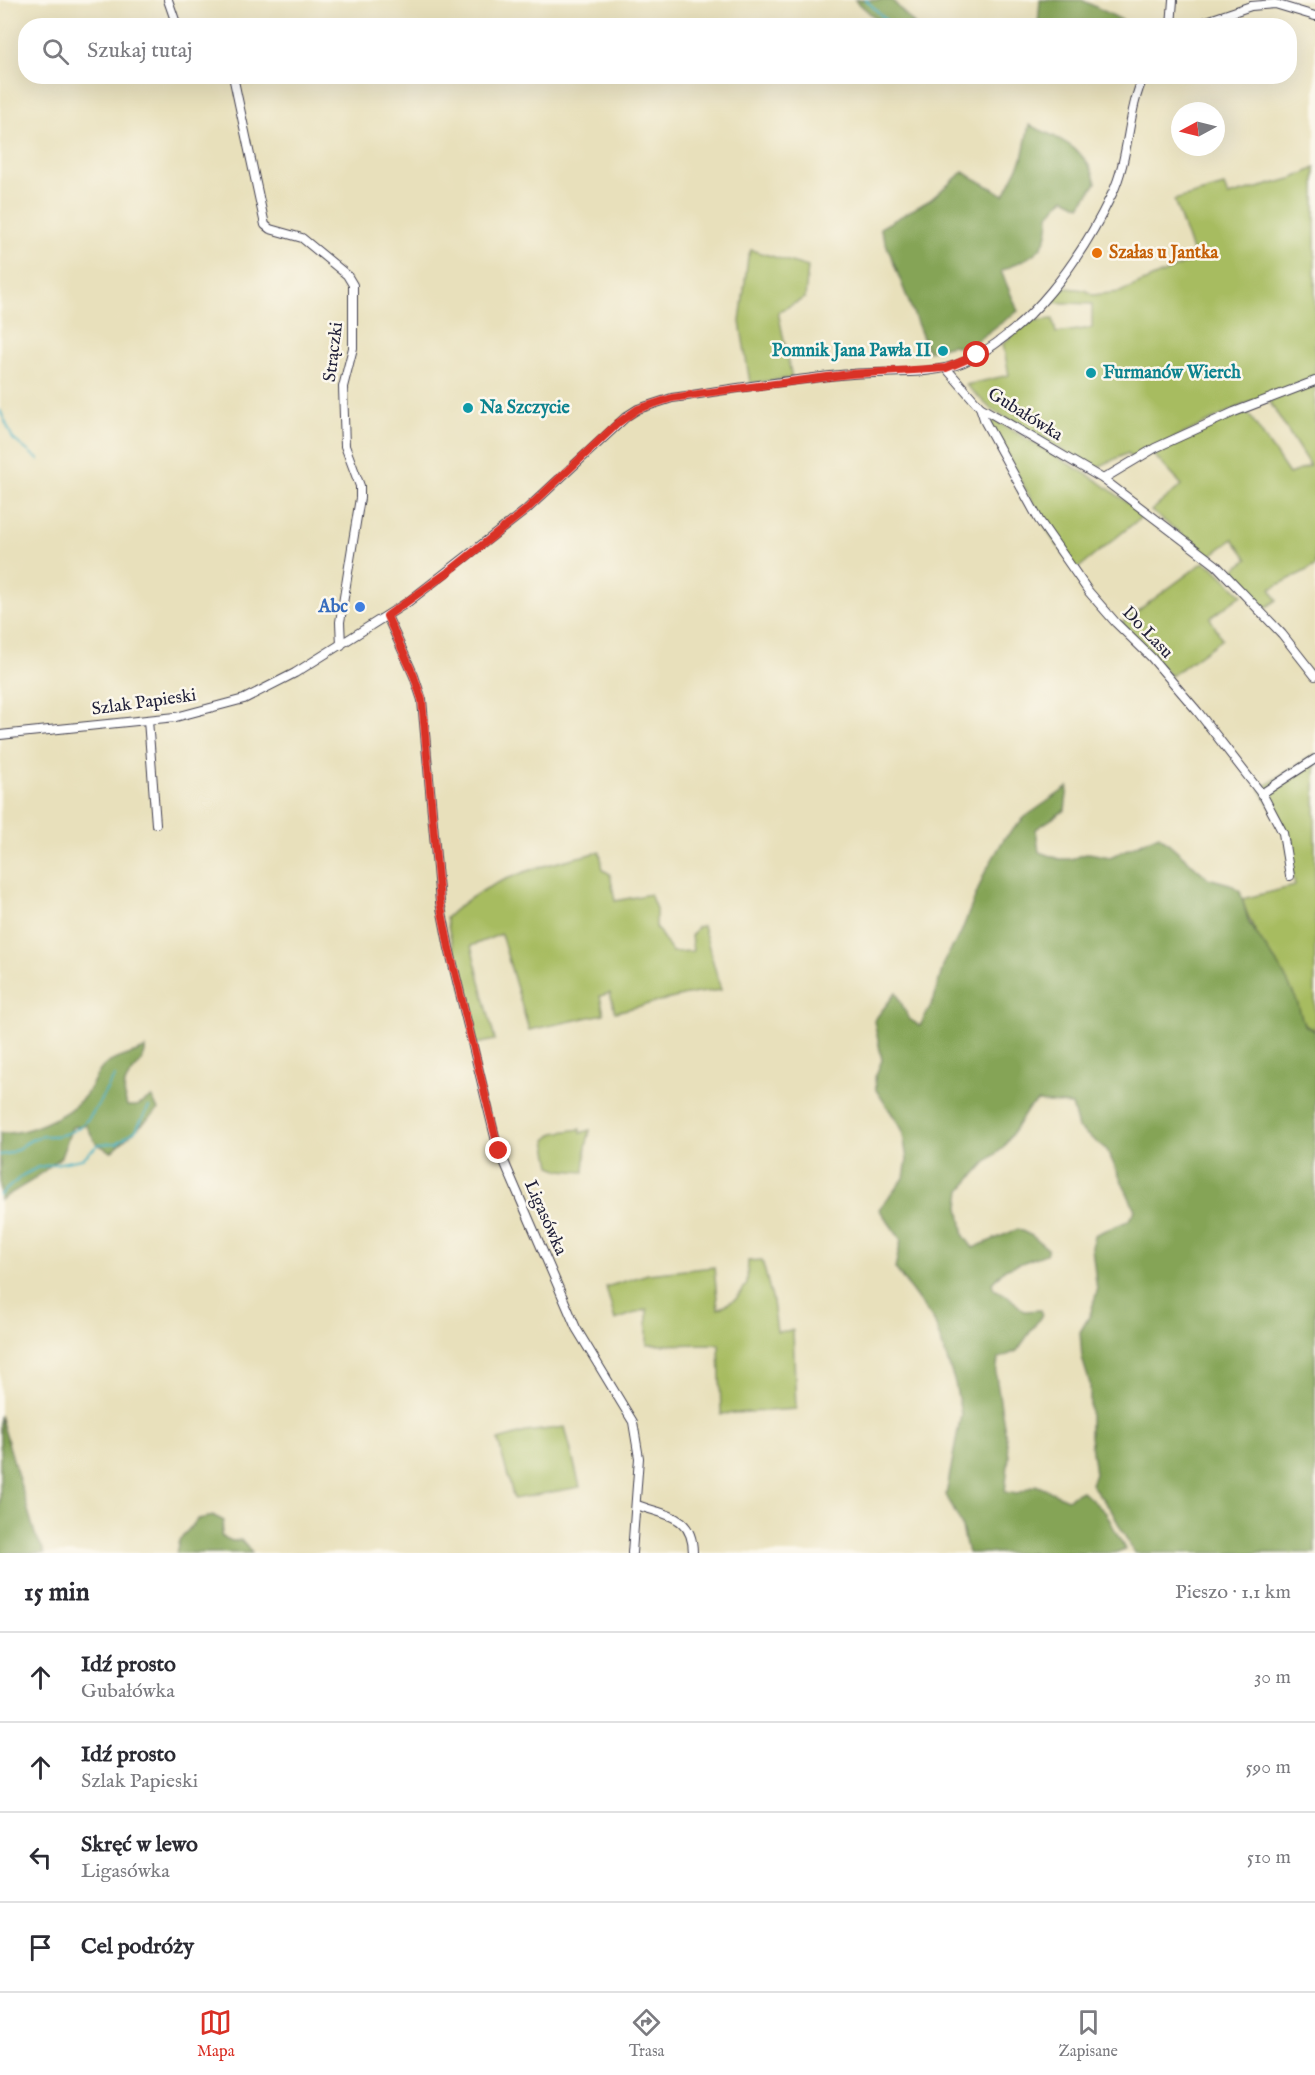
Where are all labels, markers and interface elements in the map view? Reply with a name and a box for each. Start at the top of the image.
search box [18,18,1297,84]
icon: search [39,35,72,68]
text: Szukaj tutaj [87,37,192,65]
north arrow [1171,102,1225,156]
place label: Szałas u Jantka [1109,242,1220,265]
marker: Szałas u Jantka [1090,246,1104,260]
street label: Strączki [319,320,349,383]
place label: Pomnik Jana Pawła II [772,340,931,363]
route start [963,341,989,367]
marker: Pomnik Jana Pawła II [936,344,950,358]
place label: Furmanów Wierch [1103,362,1241,385]
marker: Furmanów Wierch [1084,366,1098,380]
street label: Gubałówka [983,383,1067,447]
place label: Na Szczycie [479,397,570,420]
marker: Na Szczycie [461,401,475,415]
place label: Abc [317,596,348,619]
marker: Abc [353,600,367,614]
street label: Do Lasu [1116,602,1178,664]
street label: Szlak Papieski [90,684,198,722]
route end [485,1137,511,1163]
street label: Ligasówka [518,1177,572,1259]
text: 15 min [24,1576,90,1609]
text: Pieszo · 1.1 km [1175,1580,1291,1605]
text: Idź prosto [81,1651,176,1679]
icon: ahead [24,1661,57,1694]
text: 30 m [1254,1665,1291,1690]
text: Gubałówka [81,1679,175,1704]
text: Idź prosto [81,1741,176,1769]
icon: ahead [24,1751,57,1784]
text: 590 m [1245,1755,1291,1780]
text: Szlak Papieski [81,1769,198,1794]
text: Skręć w lewo [81,1831,198,1859]
icon: left [24,1841,57,1874]
text: 510 m [1247,1845,1291,1870]
text: Ligasówka [81,1859,170,1884]
icon: arrive [24,1931,57,1964]
text: Cel podróży [81,1933,194,1961]
tab: Mapa [197,2006,235,2062]
tab: Trasa [629,2006,664,2062]
tab: Zapisane [1059,2006,1118,2062]

